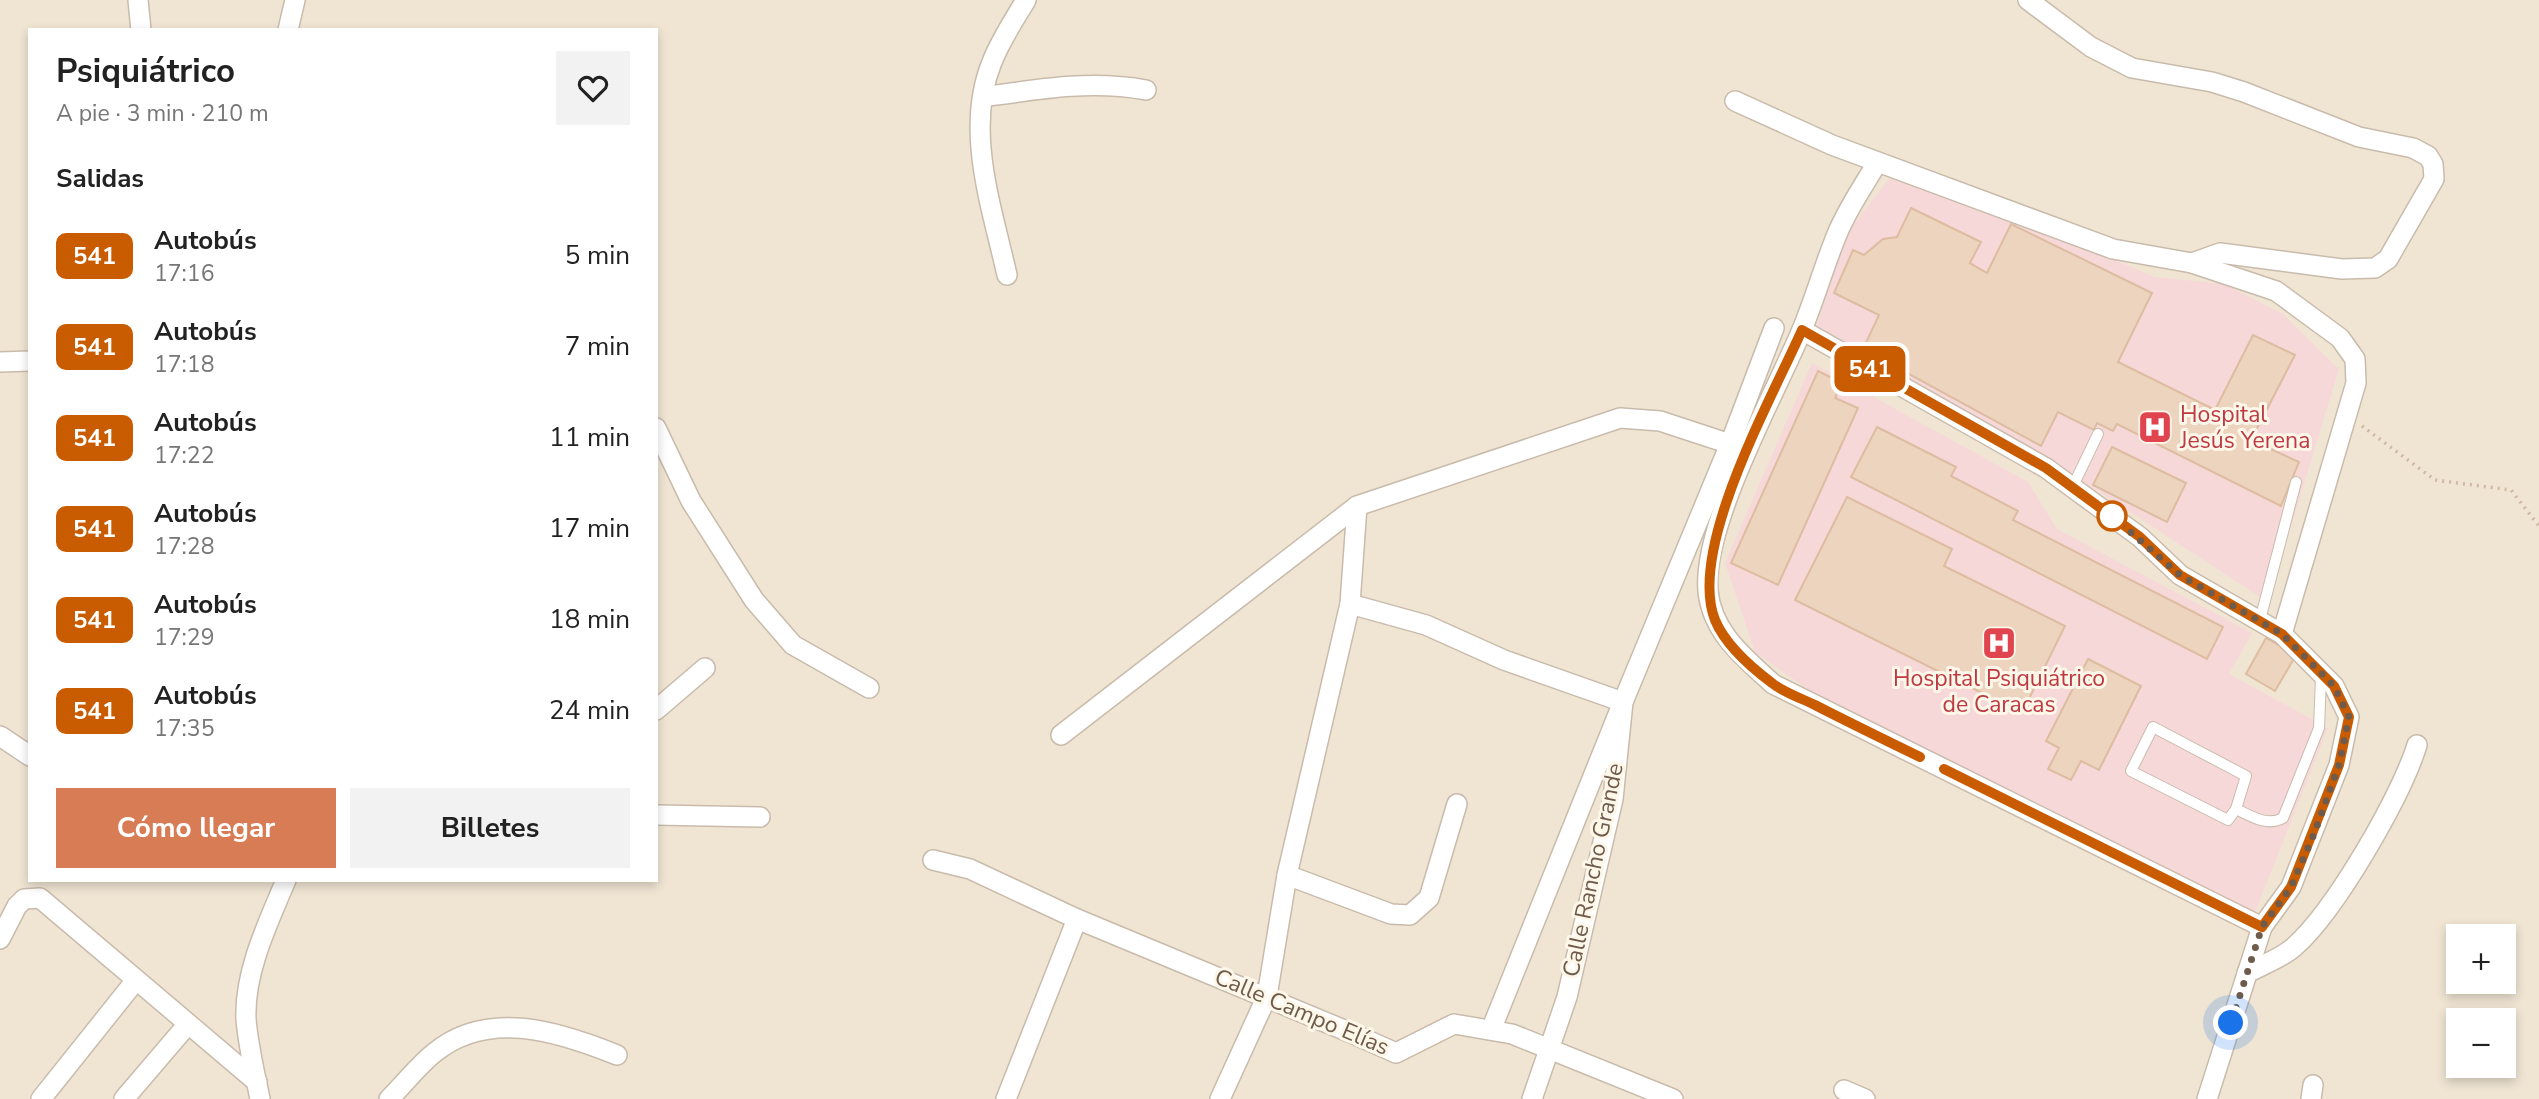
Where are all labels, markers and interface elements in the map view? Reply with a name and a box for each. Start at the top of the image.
text: Psiquiátrico [56,49,235,94]
button: heart [556,51,630,125]
text: A pie · 3 min · 210 m [56,98,269,129]
text: Salidas [56,161,144,196]
text: Autobús [154,223,257,258]
text: 5 min [565,238,630,273]
text: 541 [73,240,116,272]
text: 17:16 [154,258,214,289]
text: Autobús [154,314,257,349]
text: 7 min [565,329,630,364]
text: 541 [73,331,116,363]
line badge: 541 [1830,346,1910,392]
text: 17:18 [154,349,214,380]
text: 541 [1848,353,1892,385]
place label: Hospital Jesús Yerena [2179,399,2310,456]
text: Autobús [154,405,257,440]
hospital icon: Hospital Jesús Yerena [2136,408,2174,446]
text: 11 min [549,420,630,455]
text: 541 [73,422,116,454]
text: 17:22 [154,440,214,471]
text: Autobús [154,496,257,531]
unlabelled marker [2097,501,2127,531]
text: 17 min [549,511,630,546]
text: 541 [73,513,116,545]
text: 17:28 [154,531,214,562]
text: Autobús [154,587,257,622]
text: 18 min [549,602,630,637]
text: 541 [73,604,116,636]
text: 17:29 [154,622,214,653]
hospital icon: Hospital Psiquiátrico de Caracas [1980,624,2018,662]
place label: Hospital Psiquiátrico de Caracas [1893,663,2105,720]
text: Autobús [154,678,257,713]
text: 24 min [549,693,630,728]
text: 541 [73,695,116,727]
text: 17:35 [154,713,214,744]
street label: Calle Rancho Grande [1555,760,1631,980]
button: Cómo llegar [56,788,336,868]
button: Billetes [350,788,630,868]
map controls [2446,924,2516,1078]
button: + [2446,924,2516,994]
street label: Calle Campo Elías [1210,961,1394,1063]
your location [2213,1005,2248,1040]
button: − [2446,1008,2516,1078]

